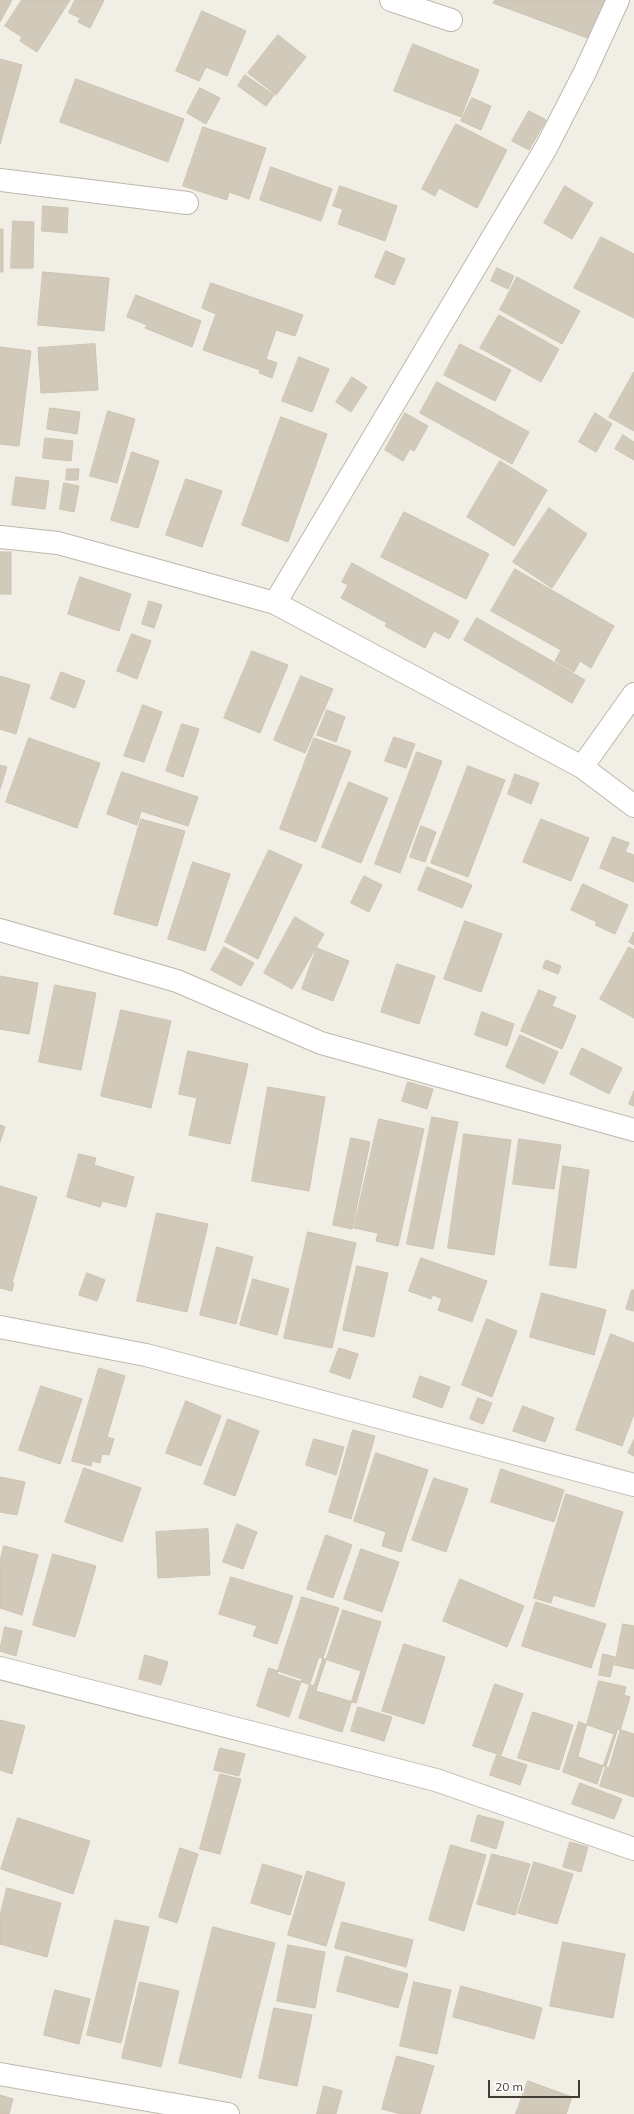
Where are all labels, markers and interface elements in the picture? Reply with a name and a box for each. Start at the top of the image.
scale bar [490,2072,582,2098]
text: 20 m [495,2079,523,2094]

